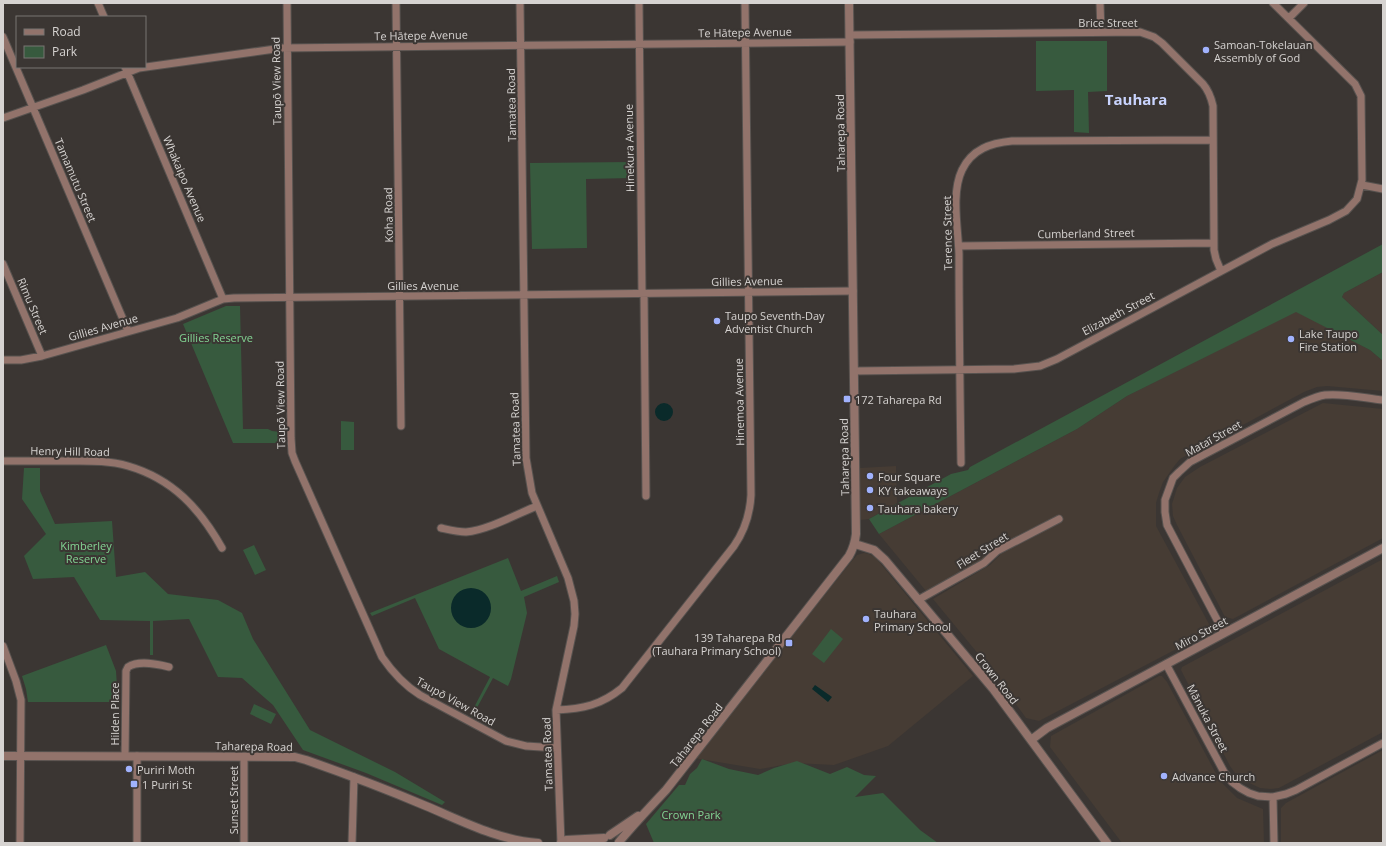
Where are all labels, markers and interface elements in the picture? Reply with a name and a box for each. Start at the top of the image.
street label: Brice Street [1078,15,1138,30]
legend [16,16,146,68]
text: Road [52,23,81,40]
street label: Te Hātepe Avenue [698,24,792,40]
street label: Te Hātepe Avenue [374,27,468,43]
street label: Taupō View Road [268,37,284,125]
place label: Samoan-Tokelauan Assembly of God [1214,37,1312,65]
text: Park [52,43,78,60]
marker: Samoan-Tokelauan Assembly of God [1201,45,1211,55]
street label: Tamatea Road [503,68,519,142]
district label: Tauhara [1105,89,1167,109]
street label: Taharepa Road [832,94,848,172]
street label: Hinekura Avenue [621,104,637,192]
street label: Whakaipo Avenue [160,134,210,224]
street label: Tamamutu Street [52,136,100,224]
street label: Koha Road [380,187,396,243]
street label: Terence Street [939,195,955,270]
street label: Cumberland Street [1037,225,1135,241]
street label: Gillies Avenue [711,273,783,289]
street label: Rimu Street [14,275,52,337]
street label: Gillies Avenue [387,278,459,293]
street label: Elizabeth Street [1079,288,1157,338]
place label: Taupo Seventh-Day Adventist Church [725,308,825,336]
street label: Gillies Avenue [66,310,140,344]
marker: Taupo Seventh-Day Adventist Church [712,316,722,326]
place label: Lake Taupo Fire Station [1299,326,1358,354]
park label: Gillies Reserve [179,330,253,345]
marker: Lake Taupo Fire Station [1286,334,1296,344]
street label: Hinemoa Avenue [731,358,747,446]
street label: Taupō View Road [272,361,288,449]
street label: Tamatea Road [506,392,524,466]
place label: 172 Taharepa Rd [855,392,942,407]
marker: 172 Taharepa Rd [842,394,852,404]
street label: Mataī Street [1182,416,1244,460]
street label: Taharepa Road [836,418,852,496]
street label: Henry Hill Road [30,443,110,459]
place label: Four Square [878,469,941,484]
marker: Four Square [865,471,875,481]
place label: KY takeaways [878,483,947,498]
marker: KY takeaways [865,485,875,495]
place label: Tauhara bakery [878,501,959,516]
marker: Tauhara bakery [865,503,875,513]
street label: Fleet Street [953,528,1011,572]
park label: Kimberley Reserve [60,538,112,566]
place label: Tauhara Primary School [874,606,951,634]
street label: Miro Street [1172,613,1230,653]
marker: Tauhara Primary School [861,614,871,624]
place label: 139 Taharepa Rd (Tauhara Primary School) [652,630,781,658]
marker: 139 Taharepa Rd (Tauhara Primary School) [784,638,794,648]
street label: Crown Road [972,649,1022,707]
street label: Taupō View Road [414,673,498,729]
street label: Mānuka Street [1184,681,1232,755]
street label: Hilden Place [107,682,122,746]
street label: Taharepa Road [666,700,726,770]
street label: Tamatea Road [538,717,556,791]
street label: Taharepa Road [215,738,293,754]
place label: Puriri Moth [137,762,195,777]
marker: Puriri Moth [124,764,134,774]
street label: Sunset Street [226,766,241,834]
place label: Advance Church [1172,769,1255,784]
marker: Advance Church [1159,771,1169,781]
place label: 1 Puriri St [142,777,192,792]
marker: 1 Puriri St [129,779,139,789]
park label: Crown Park [661,807,721,822]

